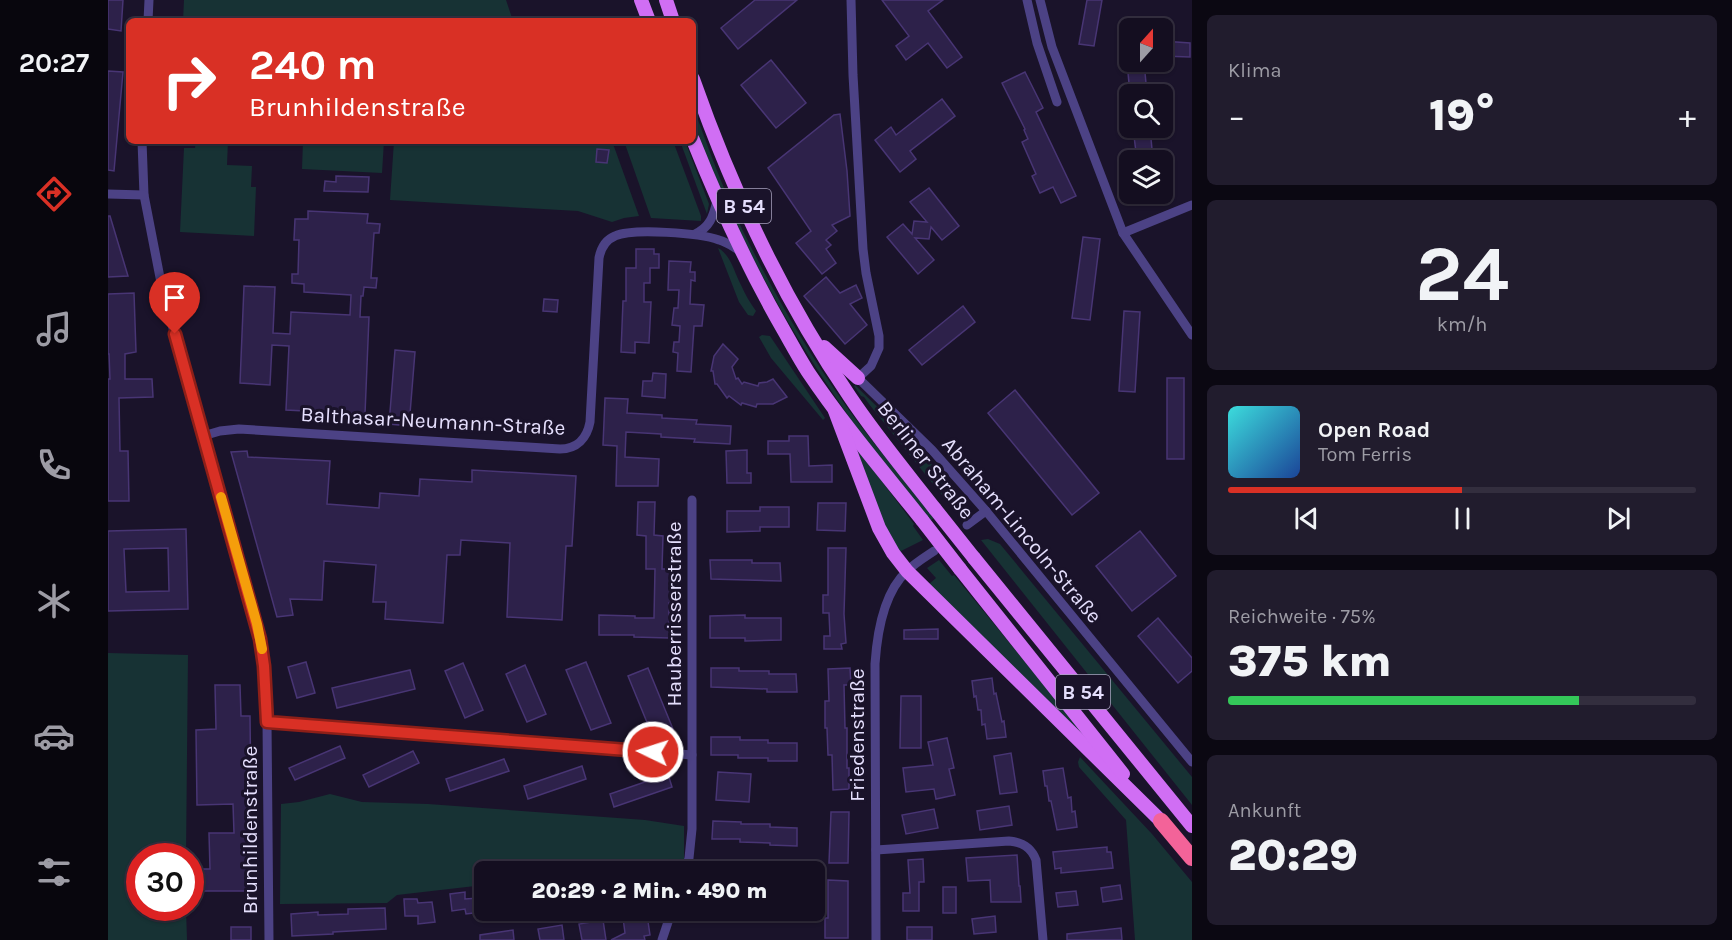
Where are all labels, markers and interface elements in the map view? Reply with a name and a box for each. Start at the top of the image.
north arrow [1119,18,1173,72]
map controls [1119,18,1173,204]
text: 240 m [249,40,376,90]
icon: right [150,42,228,120]
text: 20:27 [19,47,89,79]
text: Klima [1228,59,1281,82]
button: search [1119,84,1173,138]
text: 19° [1429,89,1495,141]
text: Brunhildenstraße [249,91,466,123]
text: − [1228,97,1245,135]
text: + [1679,97,1696,135]
button: layers [1119,150,1173,204]
icon: directions [33,173,75,215]
road number: B 54 [717,189,771,223]
text: 24 [1415,228,1509,320]
pin [149,272,200,334]
icon: arrive [158,281,191,314]
icon: music [33,308,75,350]
text: km/h [1437,313,1487,336]
street label: Berliner Straße [873,396,979,524]
street label: Balthasar-Neumann-Straße [300,402,566,440]
text: Open Road [1318,417,1430,443]
street label: Abraham-Lincoln-Straße [937,432,1107,628]
text: Tom Ferris [1318,443,1412,466]
icon: phone [33,444,75,486]
icon: previous [1290,502,1323,535]
icon: pause [1446,502,1479,535]
icon: next [1602,502,1635,535]
street label: Hauberrisserstraße [662,521,686,707]
icon: climate [33,580,75,622]
text: Reichweite · 75% [1228,605,1376,628]
text: 375 km [1228,635,1392,687]
street label: Friedenstraße [845,668,869,802]
road number: B 54 [1056,675,1110,709]
icon: car [33,715,75,757]
position arrow [621,720,685,784]
street label: Brunhildenstraße [238,746,262,914]
text: Ankunft [1228,799,1301,822]
text: 20:29 [1228,829,1358,881]
speed limit sign: 30 [126,843,204,921]
icon: filters [33,851,75,893]
text: 20:29 · 2 Min. · 490 m [532,878,767,904]

